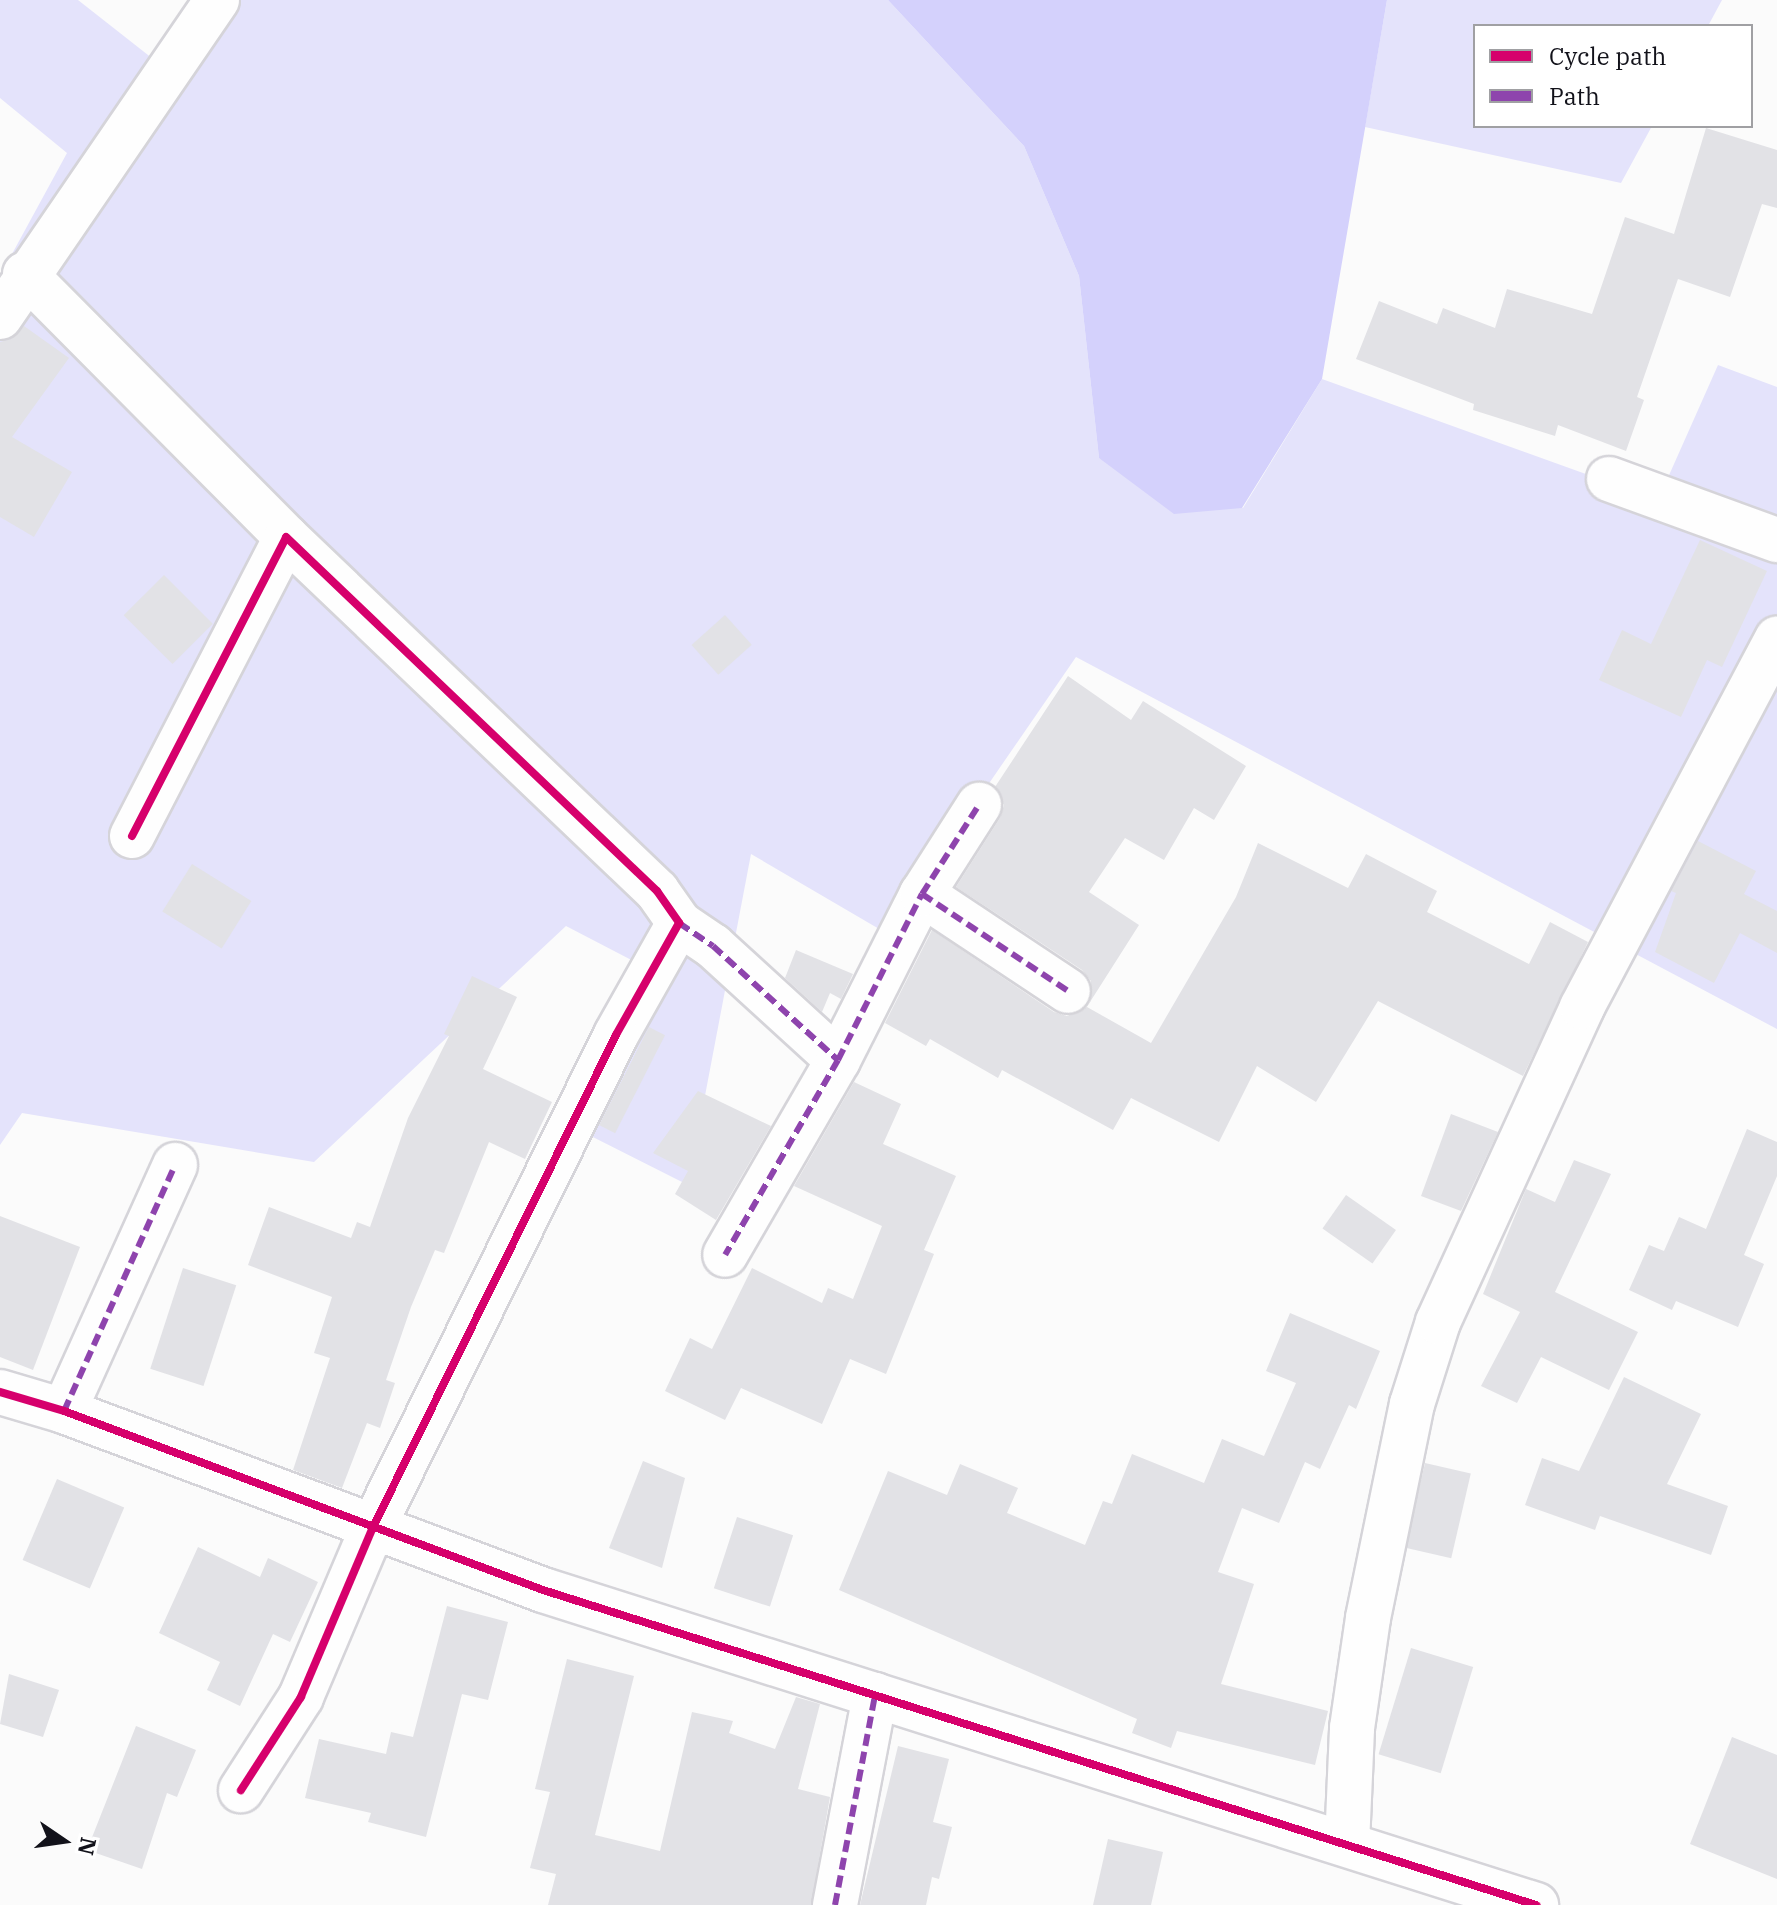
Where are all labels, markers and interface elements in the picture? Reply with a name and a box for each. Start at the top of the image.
legend [1473,24,1753,128]
text: Cycle path [1549,40,1666,72]
text: Path [1549,80,1600,112]
north arrow [24,1801,104,1881]
text: N [72,1835,104,1858]

